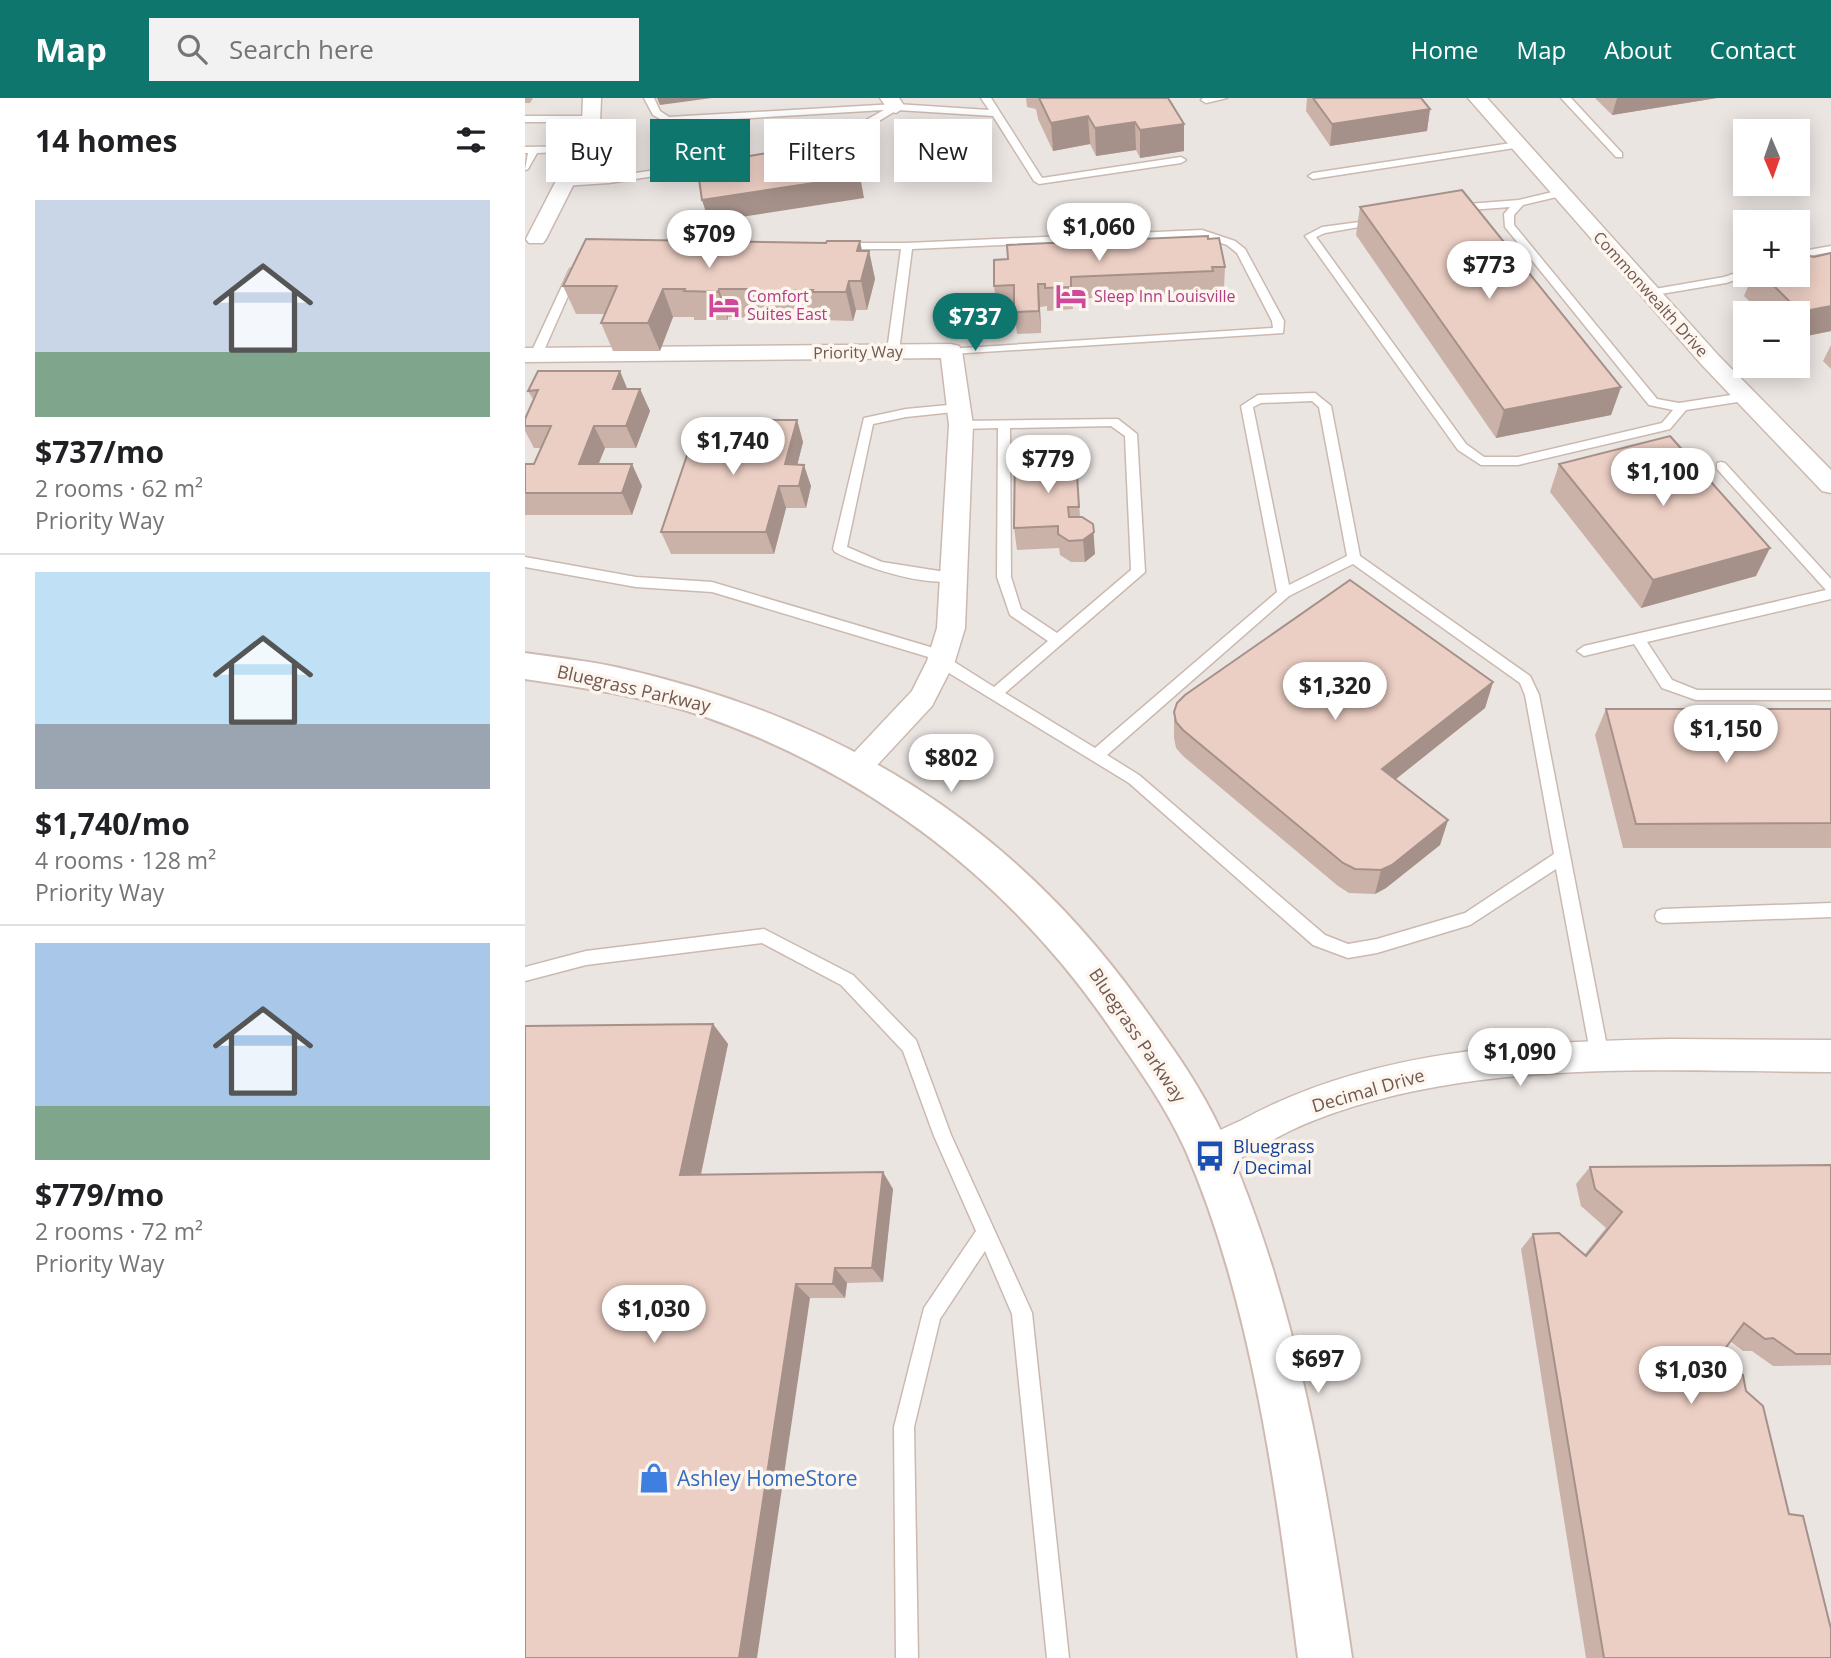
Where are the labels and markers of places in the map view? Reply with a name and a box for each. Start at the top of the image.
pin: $1,060 [1042,204,1156,263]
pin: $709 [668,211,750,270]
pin: $773 [1448,242,1530,301]
hotel icon: Sleep Inn Louisville [1054,279,1088,313]
place label: Comfort Suites East [747,285,828,325]
place label: Sleep Inn Louisville [1094,285,1236,307]
hotel icon: Comfort Suites East [707,288,741,322]
pin: $737 [934,294,1016,353]
pin: $1,740 [676,418,790,477]
pin: $779 [1007,436,1089,495]
pin: $1,100 [1606,448,1720,508]
pin: $1,320 [1278,662,1392,722]
pin: $1,150 [1669,706,1783,765]
pin: $802 [910,734,992,794]
pin: $1,090 [1463,1028,1577,1088]
place label: Bluegrass / Decimal [1233,1134,1315,1179]
bus stop icon: Bluegrass / Decimal [1193,1139,1227,1173]
pin: $1,030 [597,1286,711,1345]
pin: $697 [1277,1336,1359,1395]
pin: $1,030 [1634,1346,1748,1406]
shop icon: Ashley HomeStore [637,1461,671,1495]
place label: Ashley HomeStore [677,1464,858,1492]

